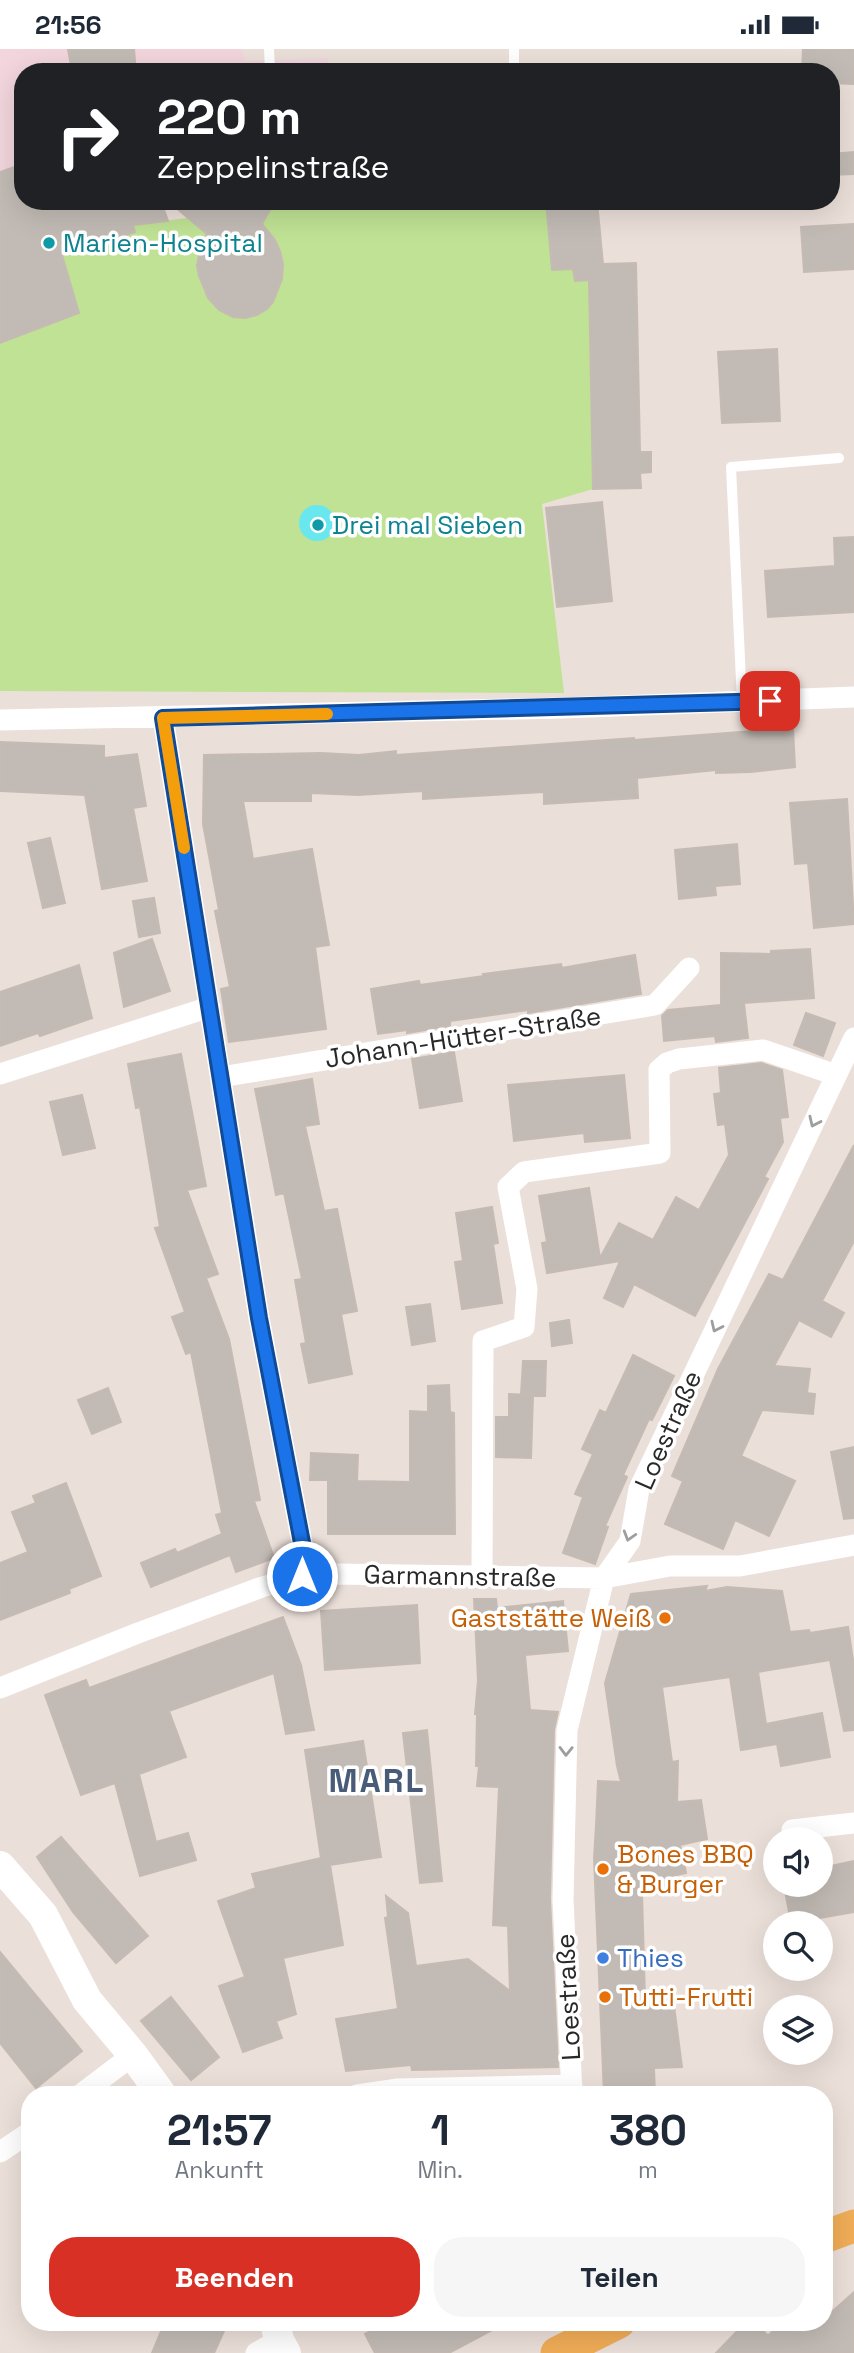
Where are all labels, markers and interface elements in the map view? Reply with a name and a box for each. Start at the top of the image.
text: 21:56 [35,8,102,42]
text: 220 m [157,86,301,148]
icon: right [42,91,133,182]
text: Zeppelinstraße [157,147,390,187]
place label: Marien-Hospital [63,226,263,260]
marker: Marien-Hospital [41,235,57,251]
place label: Drei mal Sieben [332,508,523,542]
marker: Drei mal Sieben [310,517,326,533]
pin [740,671,800,731]
icon: arrive [751,682,789,720]
street label: Johann-Hütter-Straße [322,998,604,1076]
one-way arrow [808,1115,822,1127]
one-way arrow [710,1320,724,1332]
street label: Loestraße [627,1365,709,1495]
one-way arrow [623,1529,638,1541]
position arrow [265,1539,339,1613]
street label: Garmannstraße [363,1557,557,1595]
place label: Gaststätte Weiß [451,1601,651,1635]
marker: Gaststätte Weiß [657,1610,673,1626]
one-way arrow [558,1746,574,1757]
district label: MARL [329,1760,425,1802]
map controls [763,1827,833,2065]
button: sound [763,1827,833,1897]
place label: Bones BBQ & Burger [617,1837,754,1901]
marker: Bones BBQ & Burger [595,1861,611,1877]
button: search [763,1911,833,1981]
street label: Loestraße [548,1933,588,2061]
place label: Thies [617,1941,684,1975]
marker: Thies [595,1950,611,1966]
place label: Tutti-Frutti [619,1980,753,2014]
marker: Tutti-Frutti [597,1989,613,2005]
button: layers [763,1995,833,2065]
text: 21:57 [167,2104,271,2157]
text: 1 [431,2104,450,2157]
text: 380 [609,2104,687,2157]
text: Ankunft [175,2155,264,2185]
text: Min. [417,2155,463,2185]
text: m [638,2155,658,2185]
button: Beenden [49,2237,420,2317]
button: Teilen [434,2237,805,2317]

